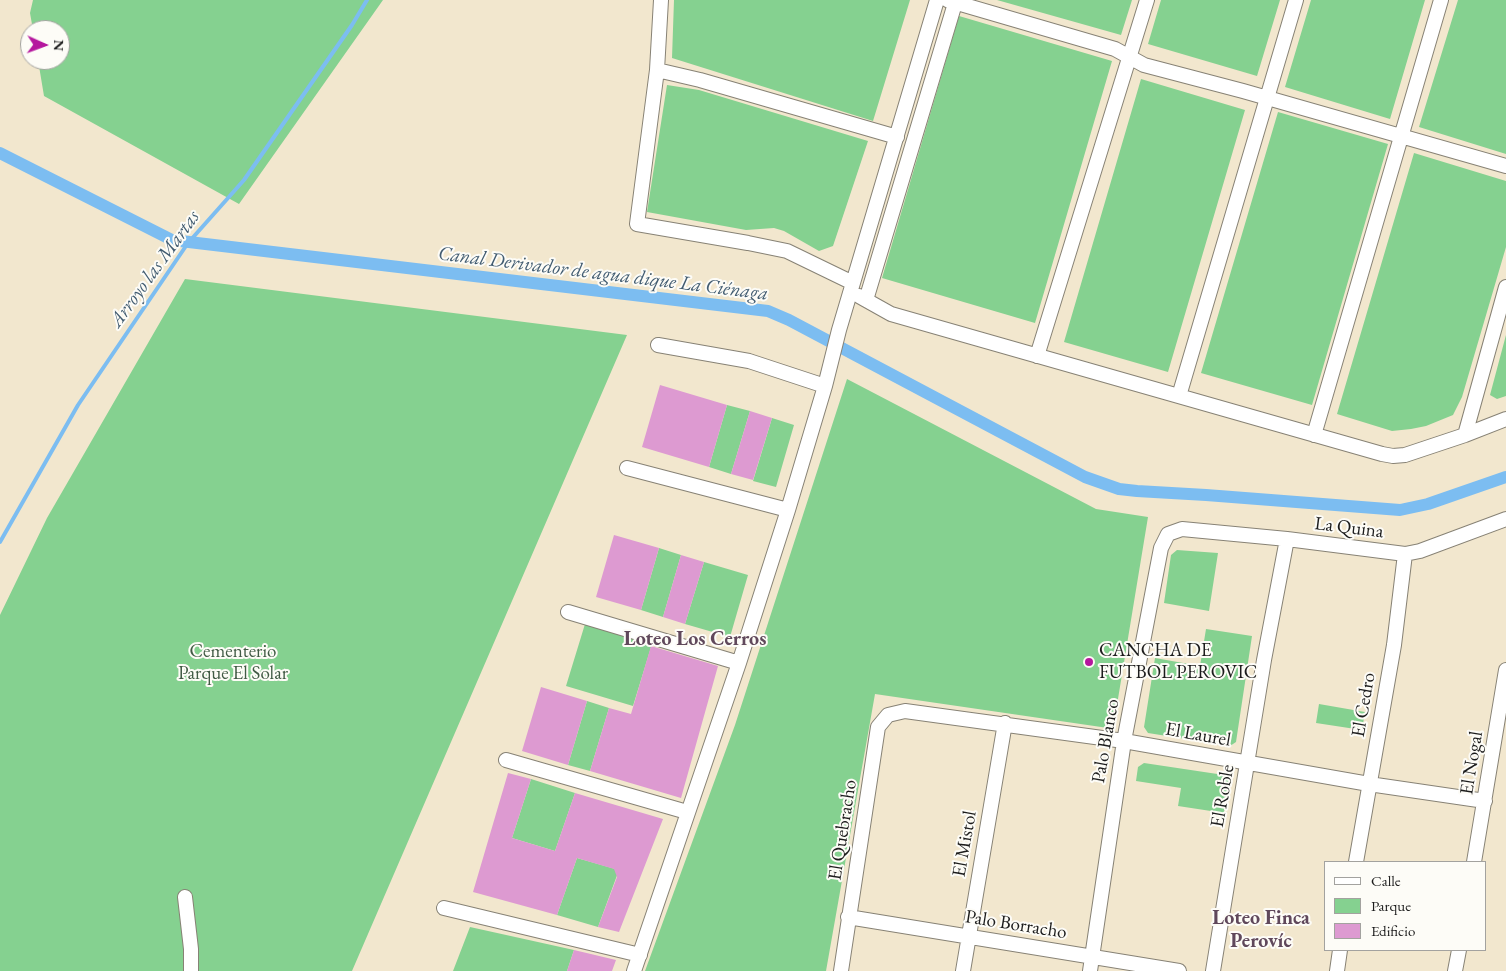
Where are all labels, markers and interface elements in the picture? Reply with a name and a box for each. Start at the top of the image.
north arrow [20,20,70,70]
text: N [50,40,68,51]
water label: Arroyo las Martas [105,206,205,332]
water label: Canal Derivador de agua dique La Ciénaga [437,242,769,306]
street label: La Quina [1313,512,1385,544]
district label: Loteo Los Cerros [624,628,766,652]
place label: CANCHA DE FUTBOL PEROVIC [1099,640,1257,684]
park label: Cementerio Parque El Solar [178,641,288,685]
marker: CANCHA DE FUTBOL PEROVIC [1083,656,1095,668]
street label: El Cedro [1347,671,1381,739]
street label: Palo Blanco [1087,697,1125,785]
street label: El Laurel [1163,718,1233,752]
street label: El Nogal [1456,730,1488,796]
street label: El Roble [1206,763,1240,829]
street label: El Quebracho [824,778,862,882]
street label: El Mistol [948,809,982,879]
legend [1324,861,1486,951]
text: Calle [1371,871,1401,890]
text: Parque [1371,896,1411,915]
street label: Palo Borracho [964,906,1068,944]
district label: Loteo Finca Perovíc [1212,907,1310,954]
text: Edificio [1371,921,1415,940]

